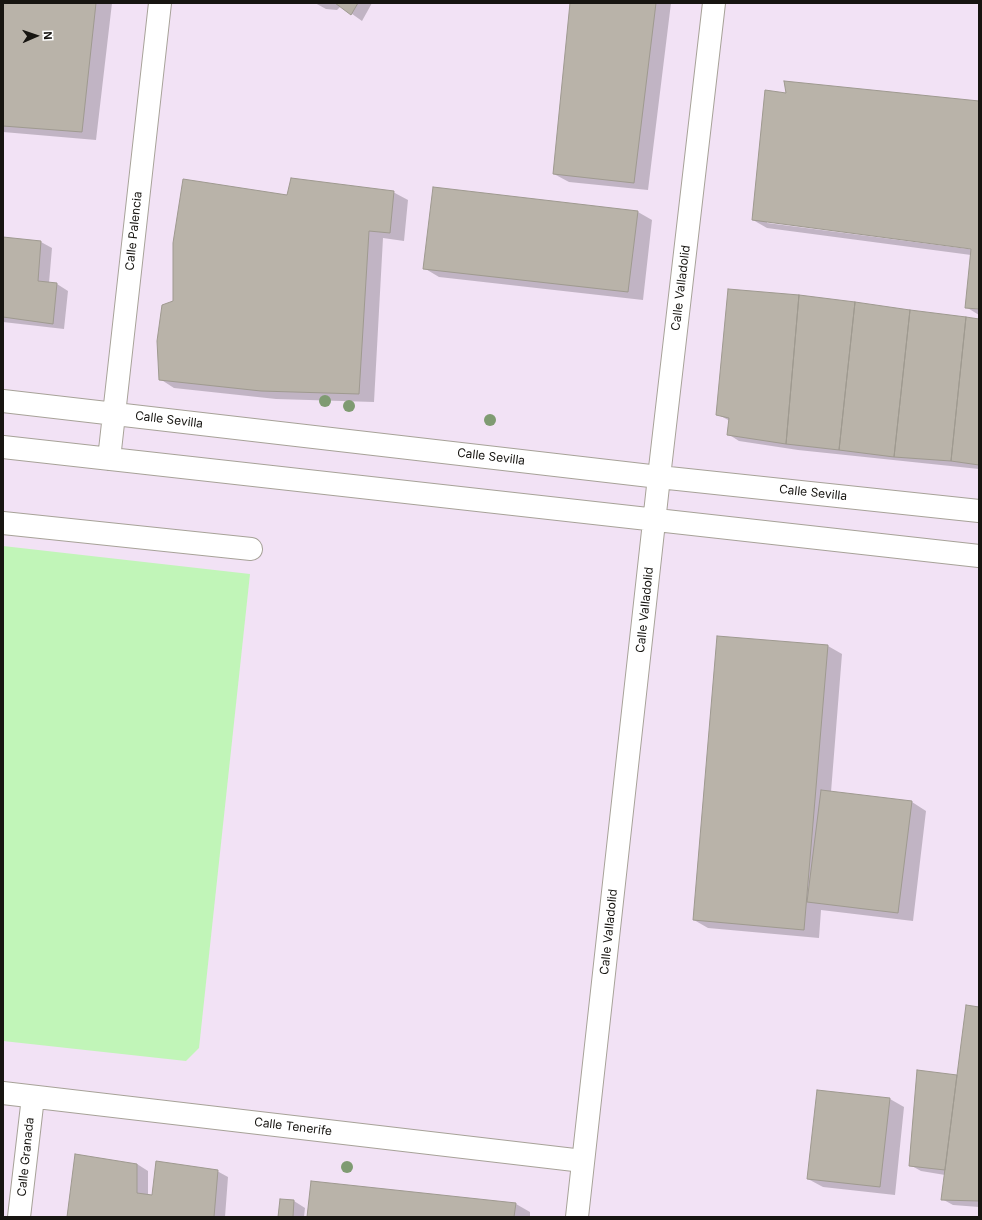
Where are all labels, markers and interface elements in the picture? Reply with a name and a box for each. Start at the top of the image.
north arrow [16,16,56,56]
text: N [41,31,55,40]
street label: Calle Palencia [123,191,145,271]
street label: Calle Valladolid [669,244,693,332]
street label: Calle Sevilla [134,409,204,431]
street label: Calle Sevilla [456,446,526,468]
street label: Calle Sevilla [778,482,848,504]
street label: Calle Valladolid [633,566,657,654]
street label: Calle Valladolid [597,888,621,976]
street label: Calle Tenerife [253,1115,333,1139]
street label: Calle Granada [15,1117,37,1197]

